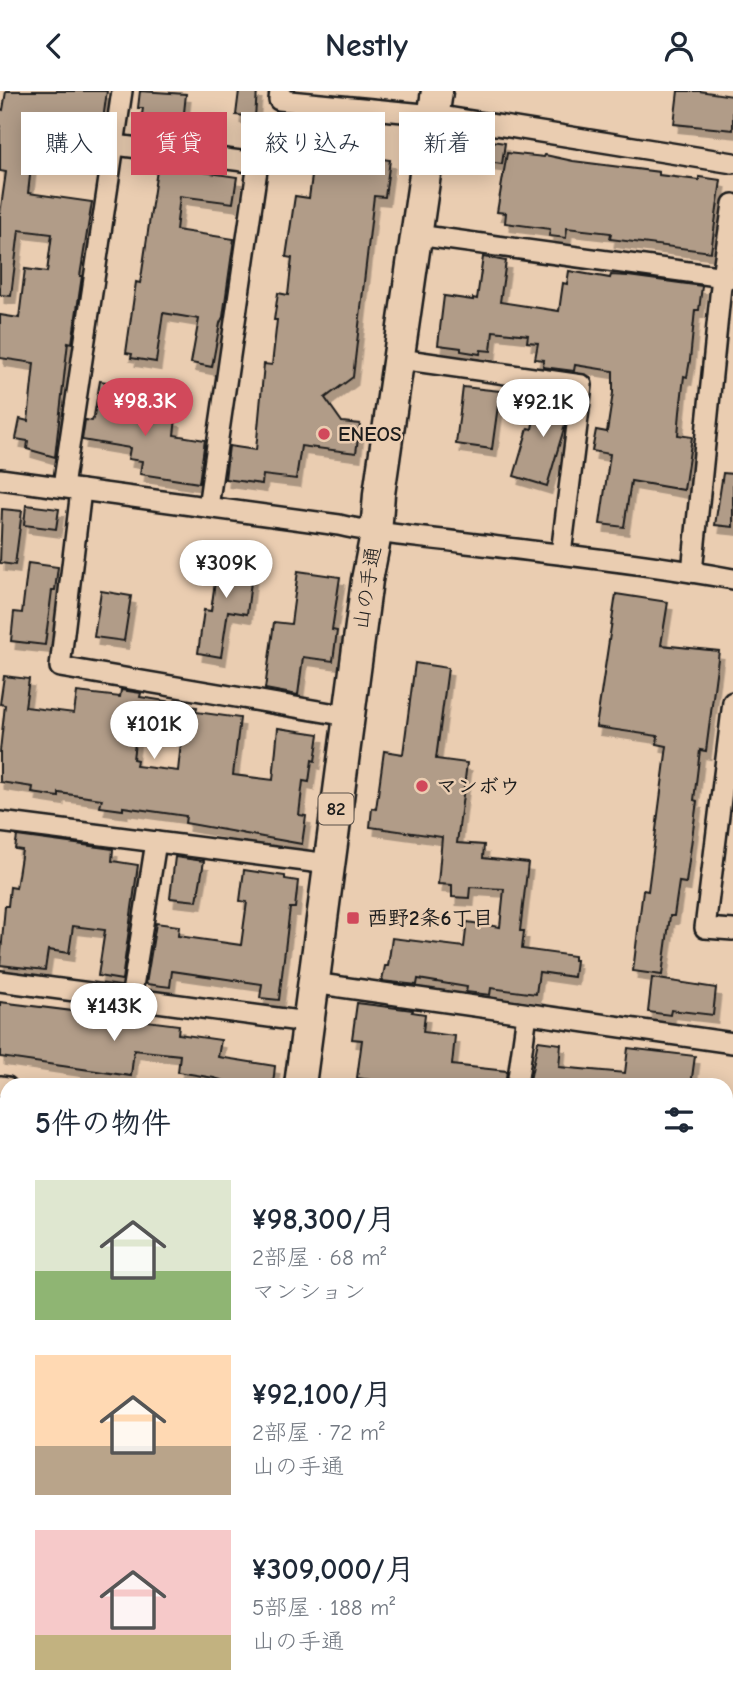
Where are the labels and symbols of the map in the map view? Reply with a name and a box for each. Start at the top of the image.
pin: ¥98.3K [88,379,202,438]
pin: ¥92.1K [486,379,600,439]
place label: ENEOS [338,422,401,446]
marker: ENEOS [316,426,332,442]
pin: ¥309K [177,540,275,600]
street label: 山の手通 [349,545,385,631]
pin: ¥101K [105,701,203,761]
place label: マンボウ [436,774,520,798]
marker: マンボウ [414,778,430,794]
road number: 82 [318,793,354,825]
place label: 西野2条6丁目 [367,906,493,930]
marker: 西野2条6丁目 [345,910,361,926]
pin: ¥143K [65,983,163,1043]

